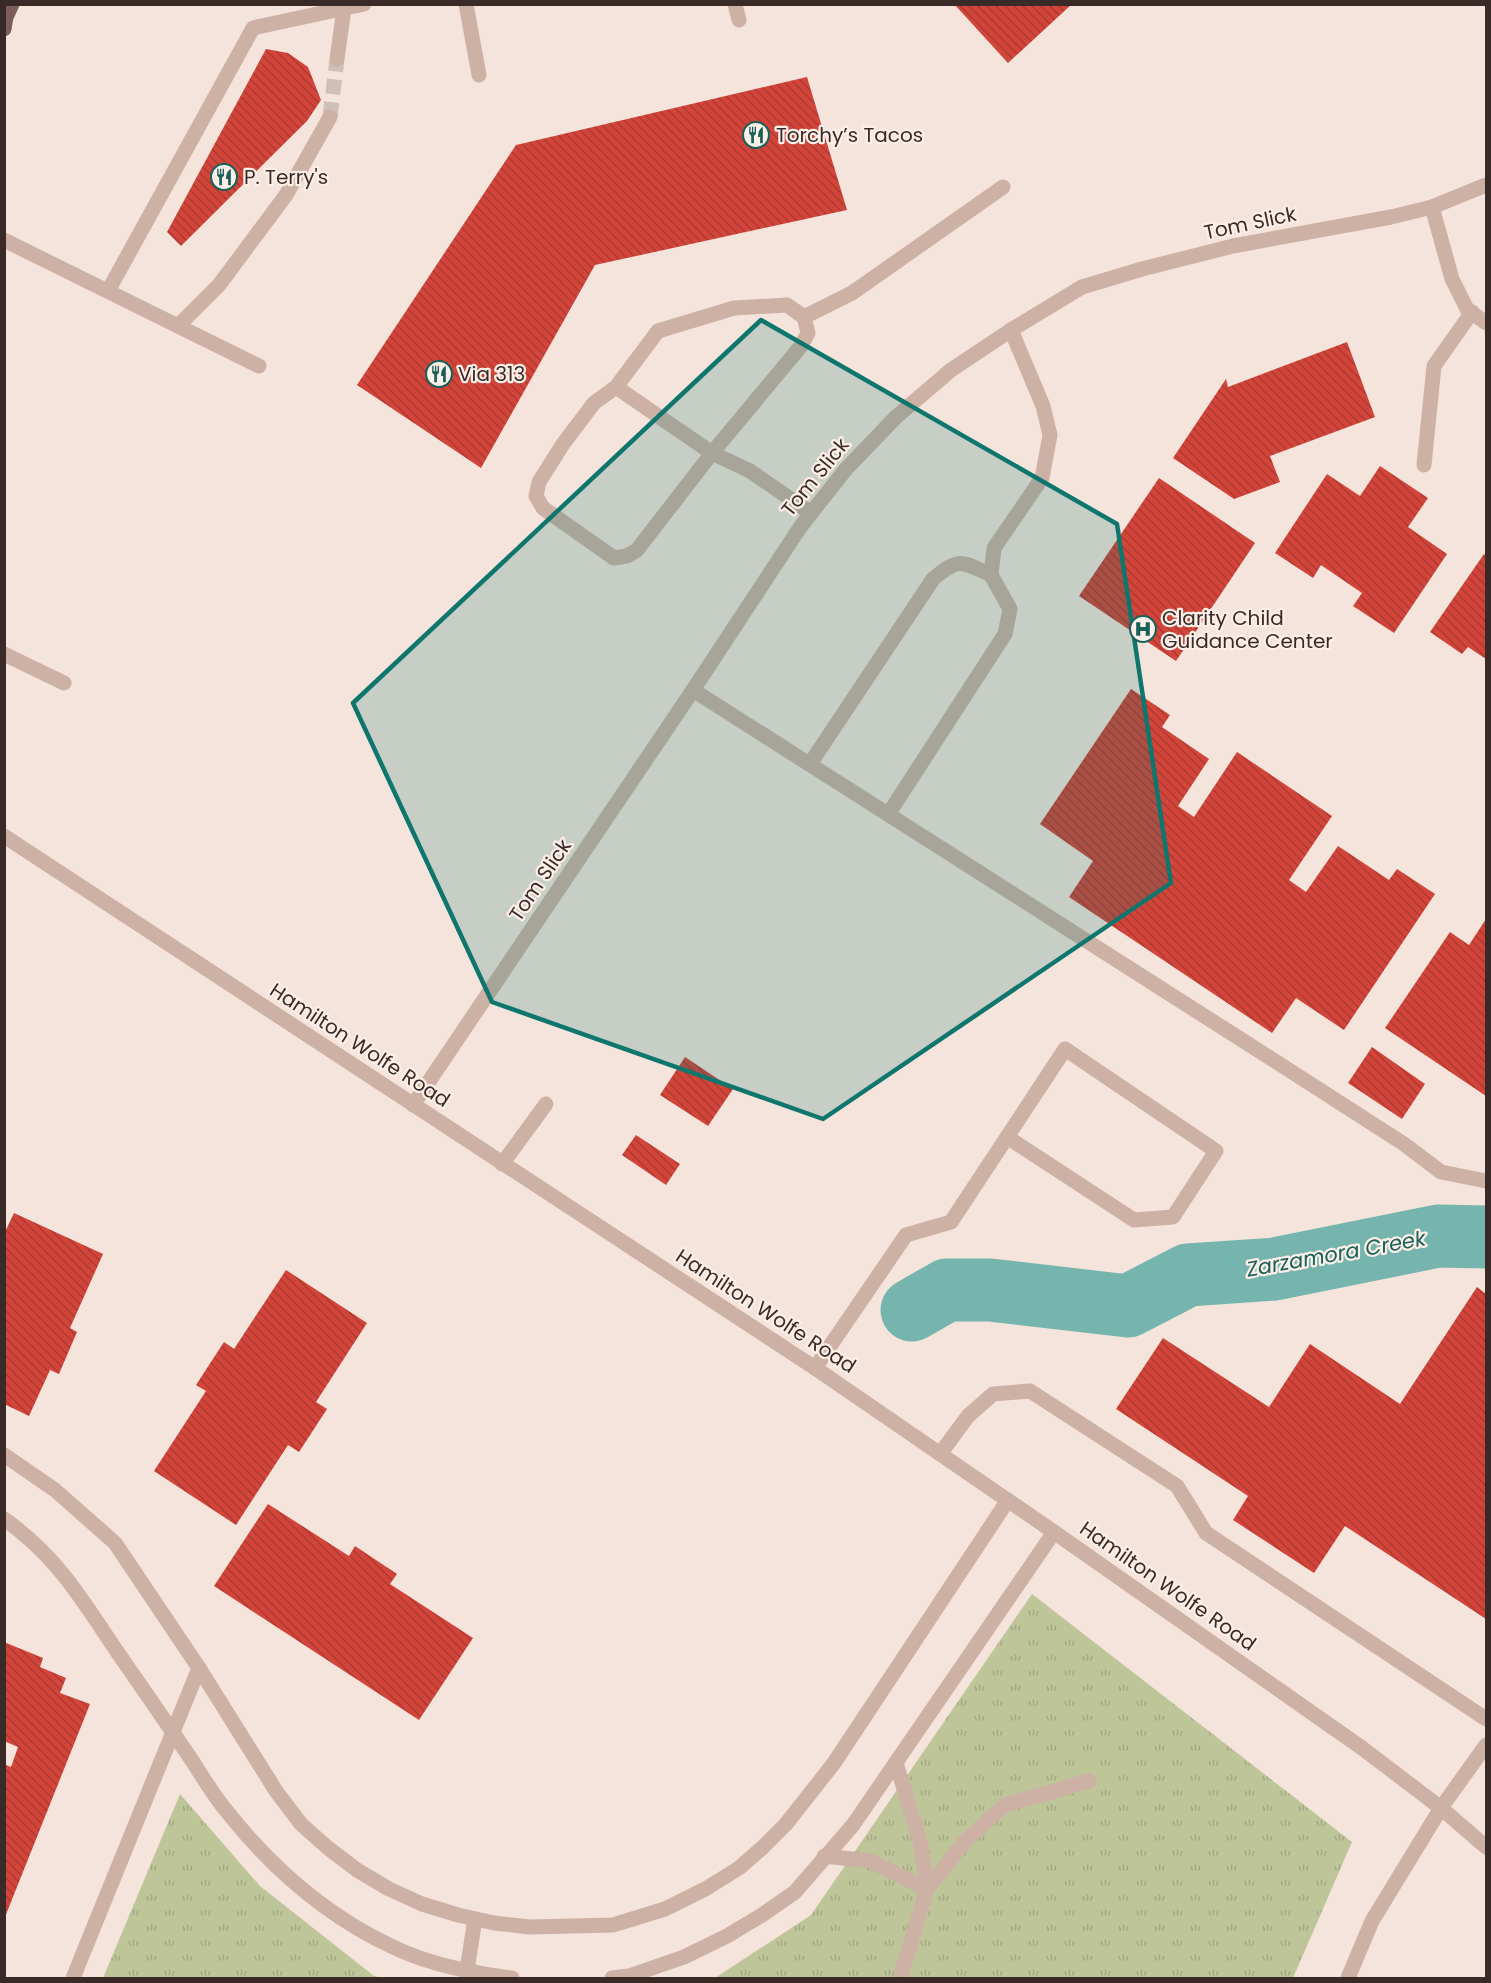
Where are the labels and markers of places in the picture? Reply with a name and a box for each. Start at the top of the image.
restaurant icon: Torchy’s Tacos [741,120,771,150]
place label: Torchy’s Tacos [776,121,923,149]
restaurant icon: P. Terry's [209,162,239,192]
place label: P. Terry's [244,163,328,191]
restaurant icon: Via 313 [424,359,454,389]
place label: Via 313 [458,360,525,388]
place label: Clarity Child Guidance Center [1162,604,1333,655]
hospital icon: Clarity Child Guidance Center [1128,614,1158,644]

